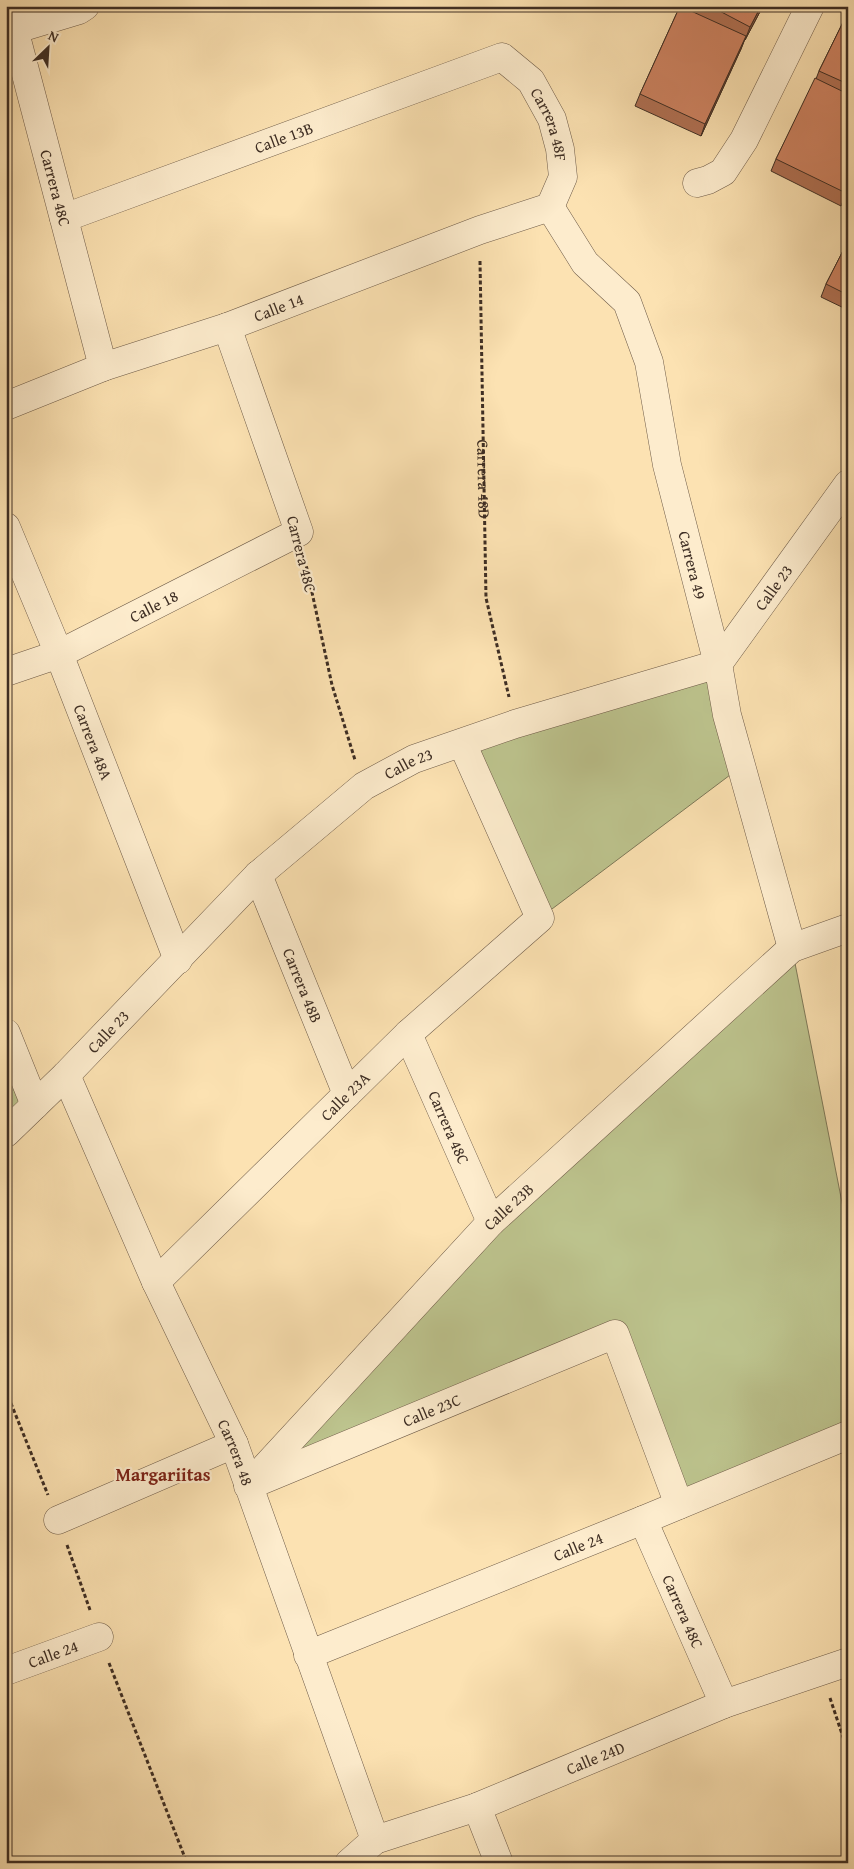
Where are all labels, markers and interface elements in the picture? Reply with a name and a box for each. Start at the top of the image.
north arrow [22,22,72,72]
text: N [45,25,63,48]
street label: Carrera 48F [525,83,573,162]
street label: Calle 13B [251,116,316,159]
street label: Carrera 48C [34,147,77,229]
street label: Calle 14 [250,287,307,328]
street label: Carrera 48D [471,439,497,519]
street label: Carrera 48C [281,513,323,595]
street label: Carrera 49 [672,528,713,602]
street label: Calle 23 [748,559,798,615]
street label: Calle 18 [125,583,182,628]
street label: Carrera 48A [68,701,119,784]
street label: Calle 23 [379,741,436,785]
street label: Carrera 48B [277,944,329,1026]
street label: Calle 23 [81,1004,134,1058]
street label: Calle 23A [315,1066,375,1126]
street label: Carrera 48C [422,1087,476,1168]
street label: Calle 23B [477,1177,539,1235]
street label: Calle 23C [399,1387,464,1433]
street label: Carrera 48 [212,1415,260,1489]
district label: Margariitas [116,1461,211,1488]
street label: Calle 24 [549,1525,607,1567]
street label: Carrera 48C [657,1571,710,1652]
street label: Calle 24 [25,1634,82,1674]
street label: Calle 24D [562,1735,628,1781]

